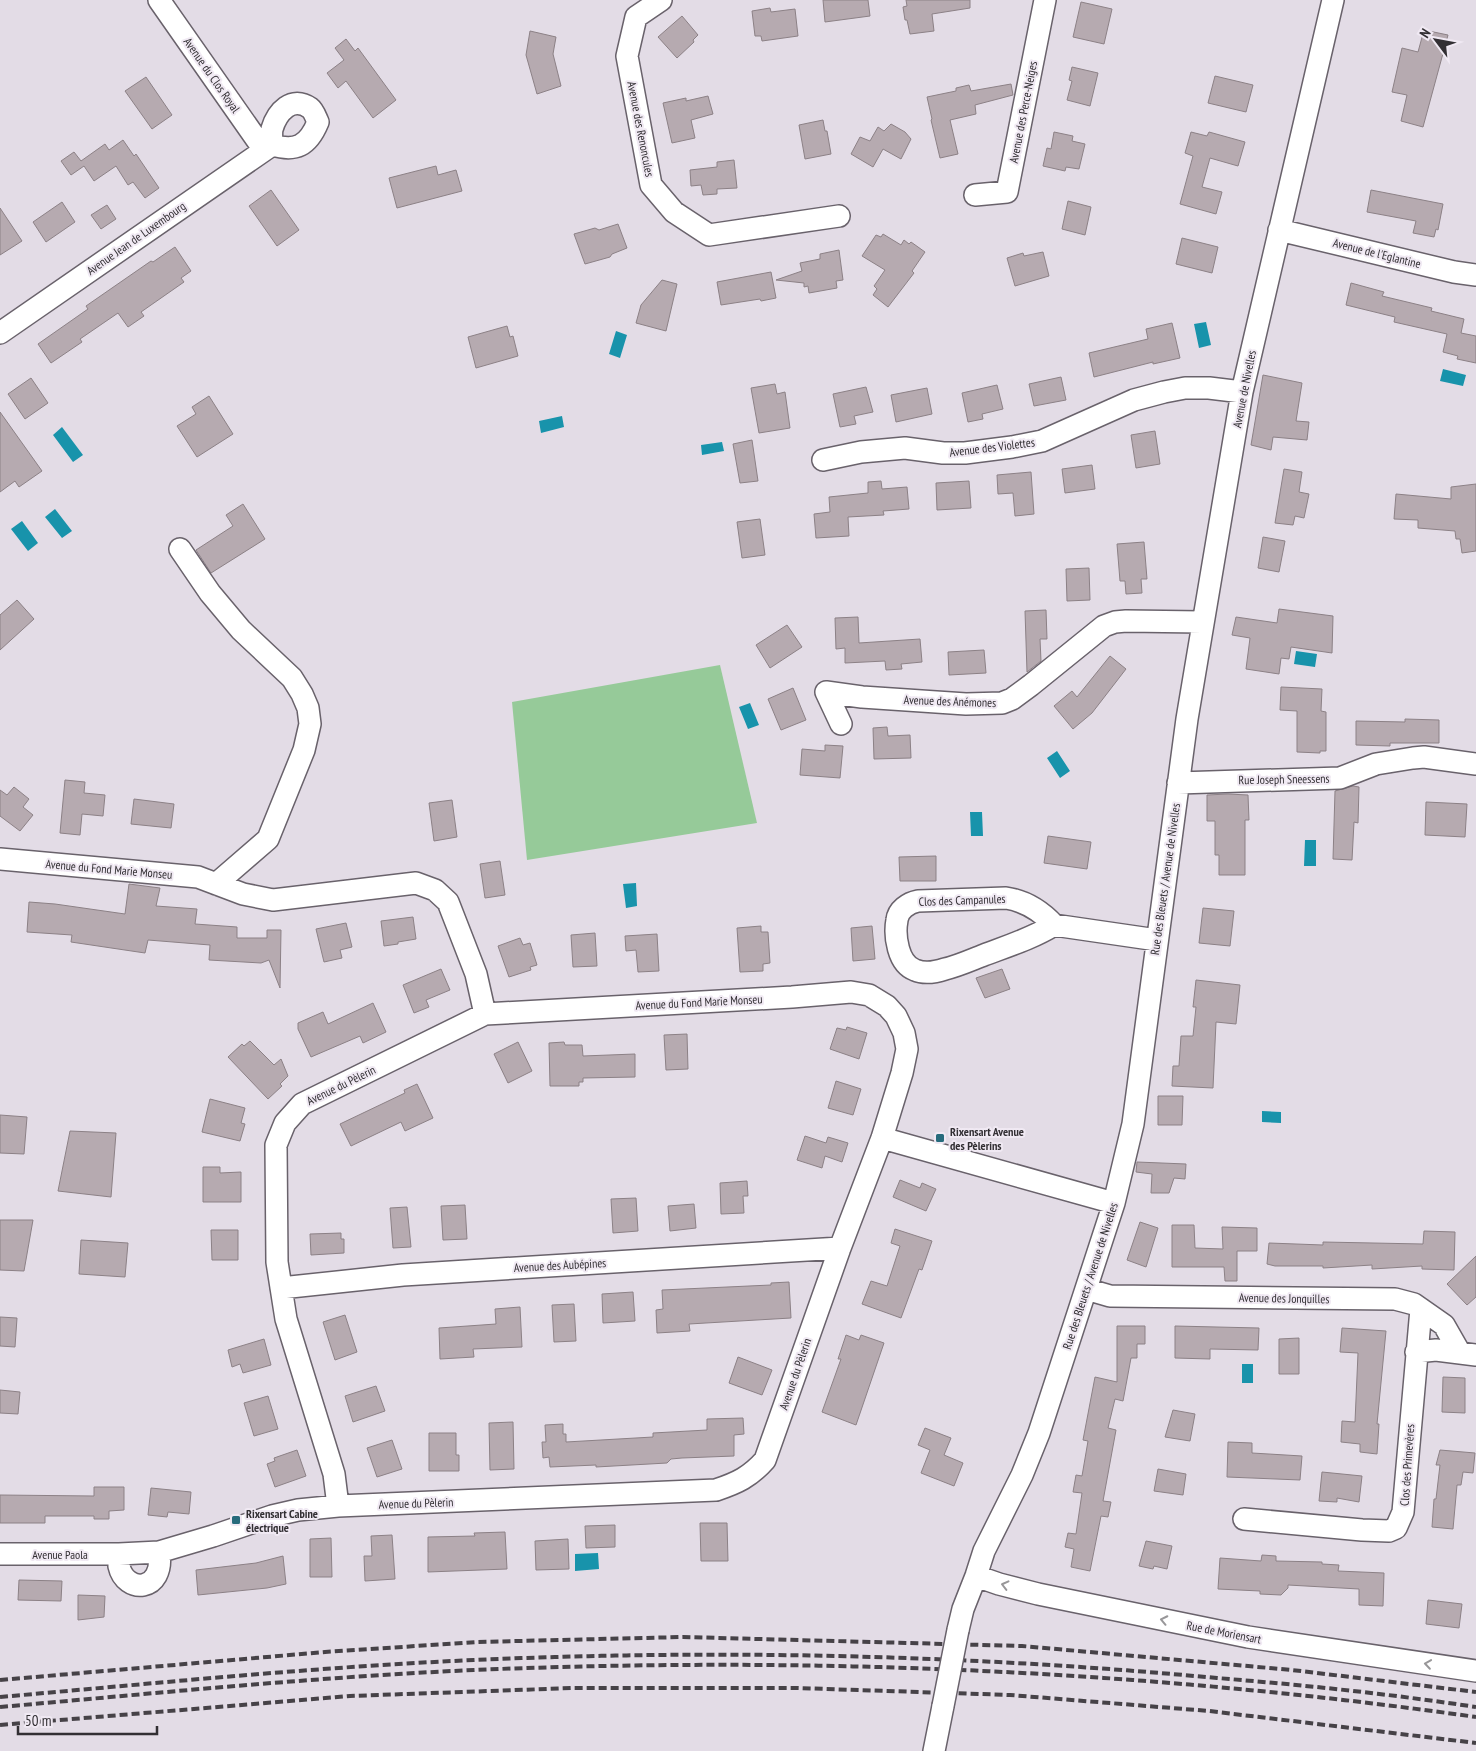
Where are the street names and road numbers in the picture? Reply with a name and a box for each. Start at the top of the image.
street label: Avenue du Clos Royal [181,34,244,116]
street label: Avenue des Perce-Neiges [1006,60,1040,164]
street label: Avenue des Renoncules [624,80,658,178]
street label: Avenue Jean de Luxembourg [84,198,188,278]
street label: Avenue de l'Eglantine [1332,235,1422,271]
street label: Avenue de Nivelles [1229,349,1259,429]
street label: Avenue des Violettes [948,434,1036,460]
street label: Avenue des Anémones [904,692,996,710]
street label: Rue Joseph Sneessens [1238,771,1330,787]
street label: Rue des Bleuets / Avenue de Nivelles [1147,802,1183,956]
street label: Avenue du Fond Marie Monseu [45,856,173,882]
street label: Clos des Campanules [918,891,1006,909]
street label: Avenue du Fond Marie Monseu [635,991,763,1013]
street label: Avenue du Pèlerin [304,1062,378,1108]
street label: Rue des Bleuets / Avenue de Nivelles [1059,1201,1121,1351]
street label: Avenue des Aubépines [513,1255,607,1275]
street label: Avenue des Jonquilles [1239,1290,1329,1306]
street label: Avenue du Pèlerin [776,1336,814,1412]
street label: Clos des Primevères [1397,1423,1417,1507]
street label: Avenue du Pèlerin [378,1494,454,1512]
street label: Avenue Paola [32,1547,88,1562]
street label: Rue de Moriensart [1185,1617,1263,1647]

